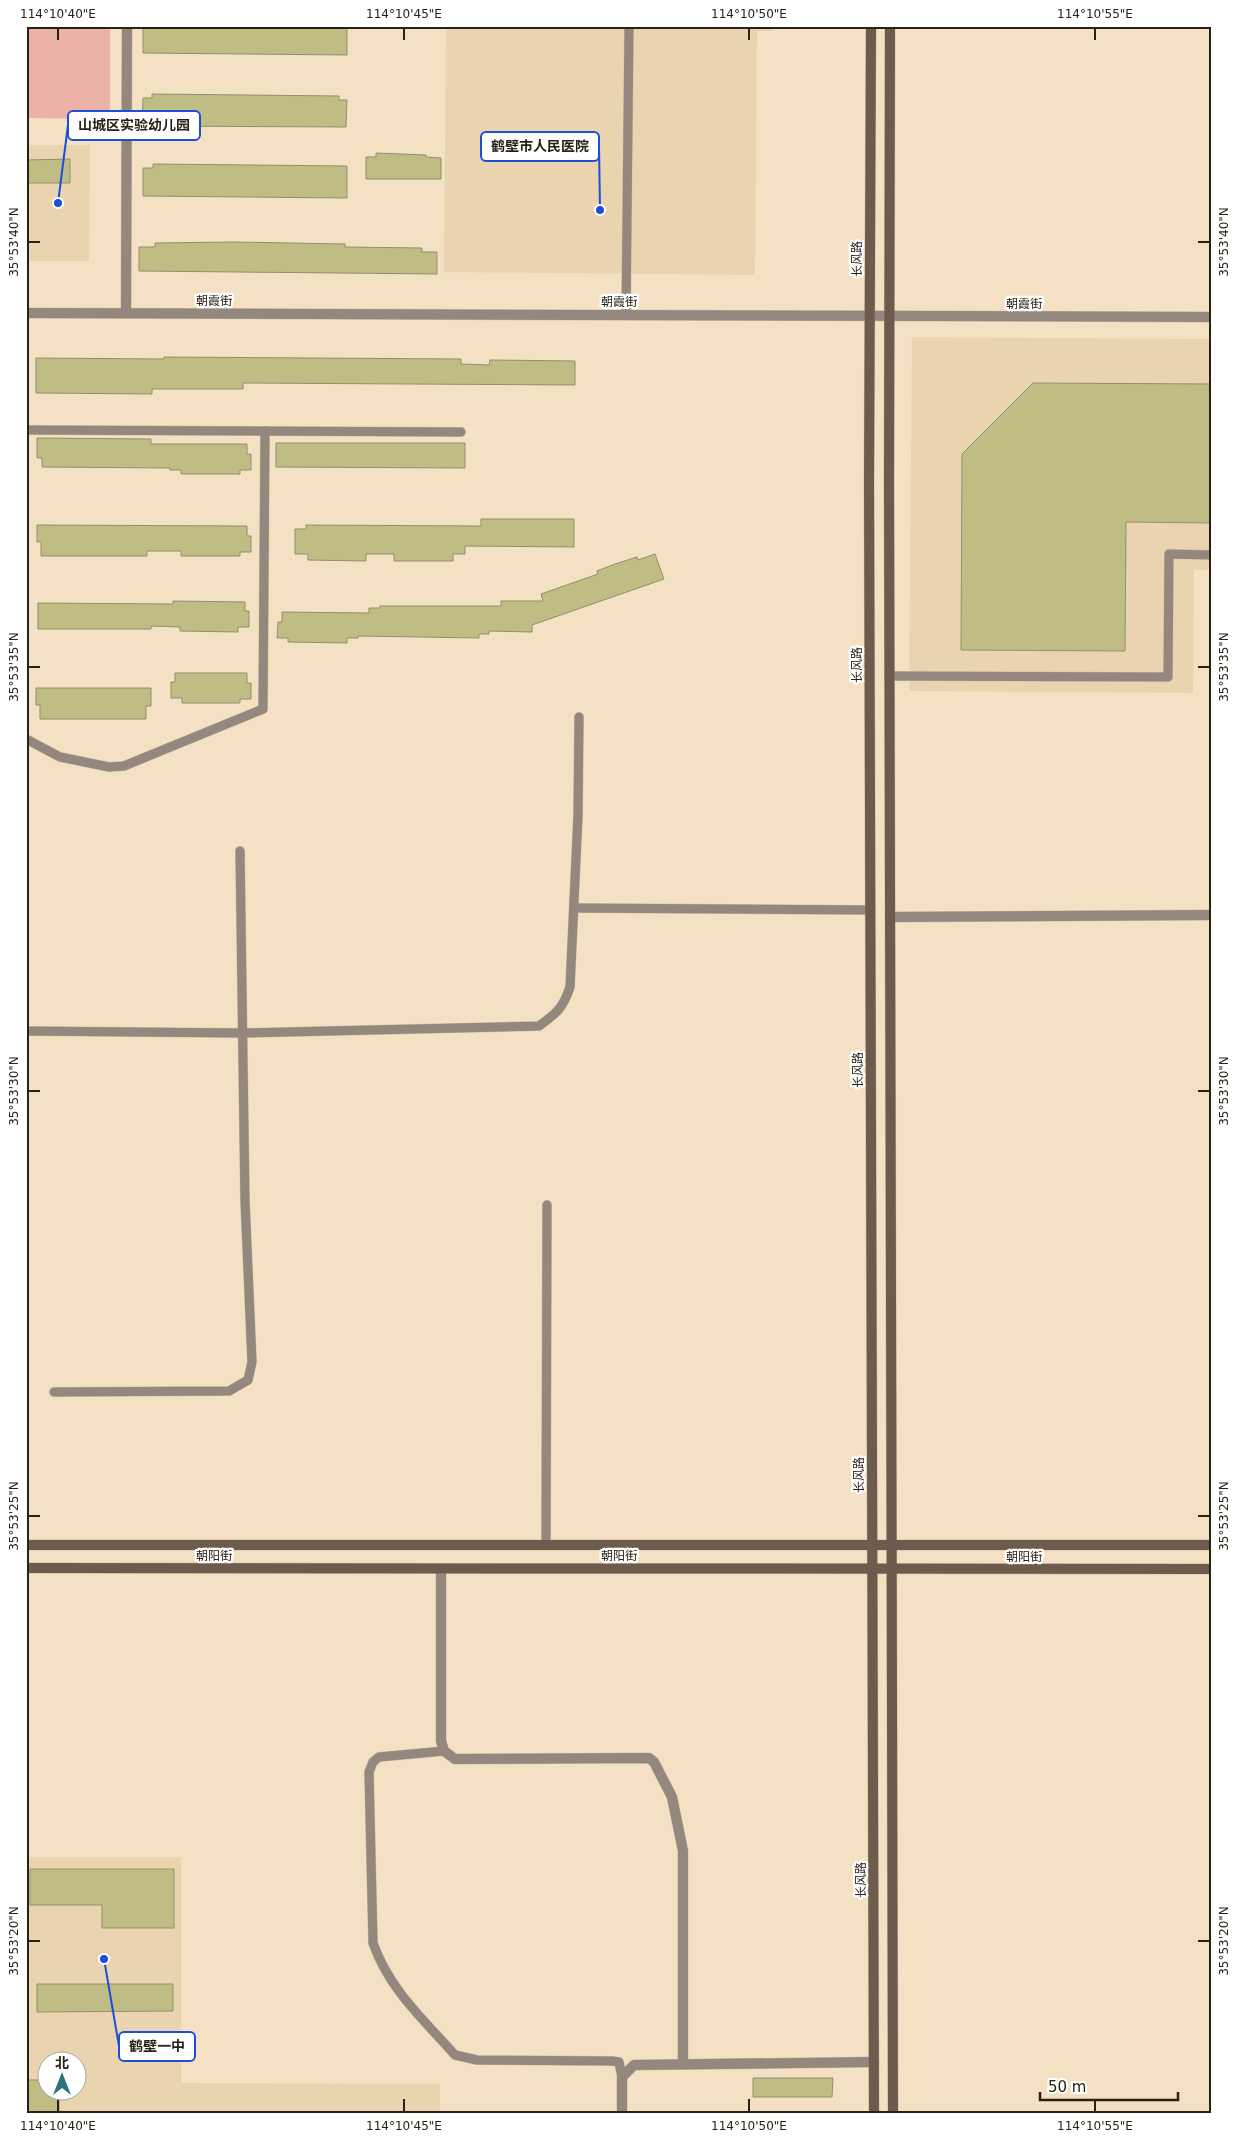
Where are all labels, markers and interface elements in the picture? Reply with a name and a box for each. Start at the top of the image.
text: 114°10'40"E [20,7,96,21]
text: 114°10'45"E [366,7,442,21]
text: 114°10'50"E [711,7,787,21]
text: 114°10'55"E [1057,7,1133,21]
callout: 山城区实验幼儿园 [68,111,200,140]
text: 山城区实验幼儿园 [78,117,190,133]
callout: 鹤壁市人民医院 [481,132,599,161]
text: 鹤壁市人民医院 [491,138,589,154]
text: 35°53'40"N [7,207,21,277]
text: 35°53'40"N [1217,207,1231,277]
street label: 长风路 [850,241,864,277]
street label: 朝霞街 [196,294,232,308]
street label: 朝霞街 [601,295,637,309]
street label: 朝霞街 [1006,297,1042,311]
text: 35°53'35"N [7,632,21,702]
text: 35°53'35"N [1217,632,1231,702]
street label: 长风路 [850,647,864,683]
street label: 长风路 [851,1052,865,1088]
text: 35°53'30"N [7,1056,21,1126]
text: 35°53'30"N [1217,1056,1231,1126]
street label: 长风路 [852,1457,866,1493]
text: 35°53'25"N [7,1481,21,1551]
text: 35°53'25"N [1217,1481,1231,1551]
street label: 朝阳街 [196,1549,232,1563]
street label: 朝阳街 [601,1549,637,1563]
street label: 朝阳街 [1006,1550,1042,1564]
street label: 长风路 [854,1862,868,1898]
text: 35°53'20"N [7,1906,21,1976]
text: 35°53'20"N [1217,1906,1231,1976]
callout: 鹤壁一中 [119,2032,195,2061]
text: 鹤壁一中 [129,2038,185,2054]
north arrow [38,2052,88,2102]
text: 北 [55,2055,69,2071]
scale bar [1040,2069,1178,2101]
text: 50 m [1048,2078,1086,2096]
text: 114°10'40"E [20,2119,96,2133]
text: 114°10'45"E [366,2119,442,2133]
text: 114°10'50"E [711,2119,787,2133]
text: 114°10'55"E [1057,2119,1133,2133]

